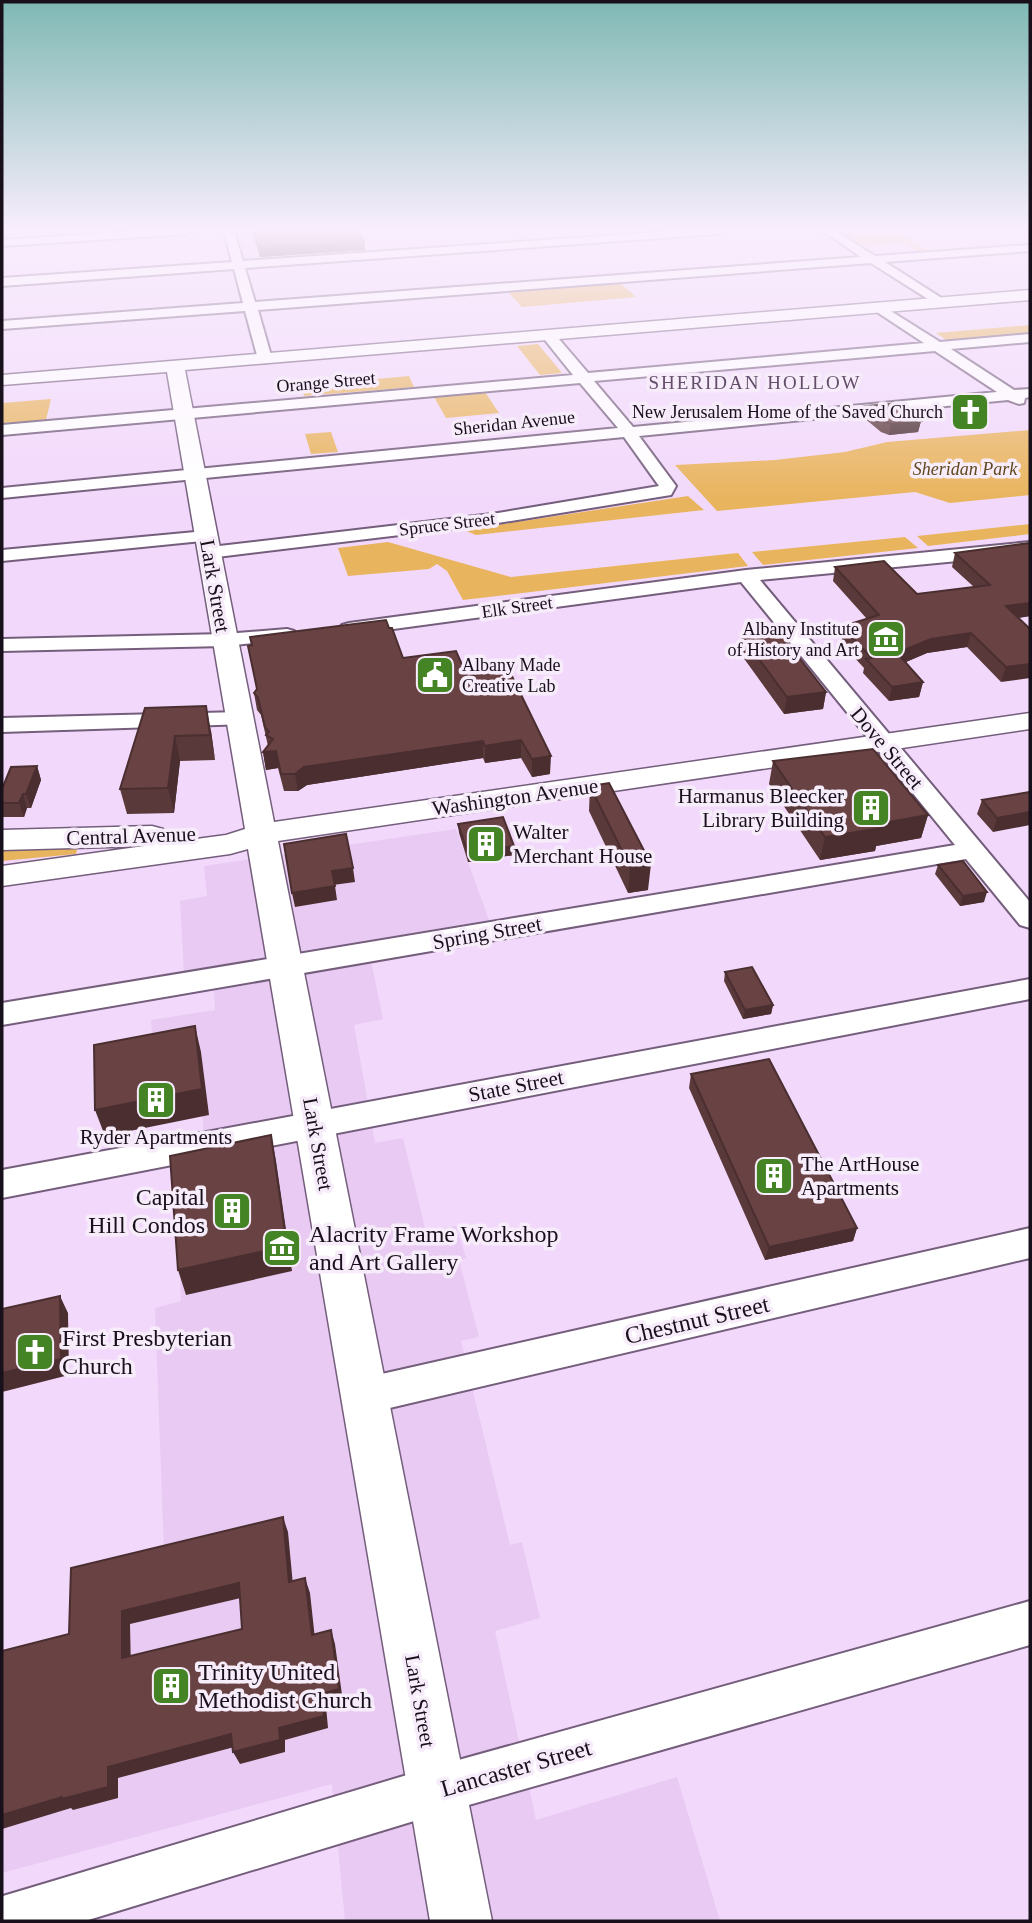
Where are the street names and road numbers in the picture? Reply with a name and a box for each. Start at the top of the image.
street label: Orange Street [276,368,376,396]
street label: Sheridan Avenue [452,407,576,439]
street label: Spruce Street [398,508,496,540]
street label: Lark Street [195,538,235,634]
street label: Elk Street [480,592,554,622]
street label: Dove Street [846,702,928,794]
street label: Washington Avenue [430,773,600,821]
street label: Central Avenue [66,822,196,850]
street label: Spring Street [431,912,544,954]
street label: State Street [466,1065,566,1107]
street label: Lark Street [298,1096,338,1192]
street label: Chestnut Street [622,1291,772,1349]
street label: Lark Street [400,1653,440,1749]
street label: Lancaster Street [438,1734,595,1802]

